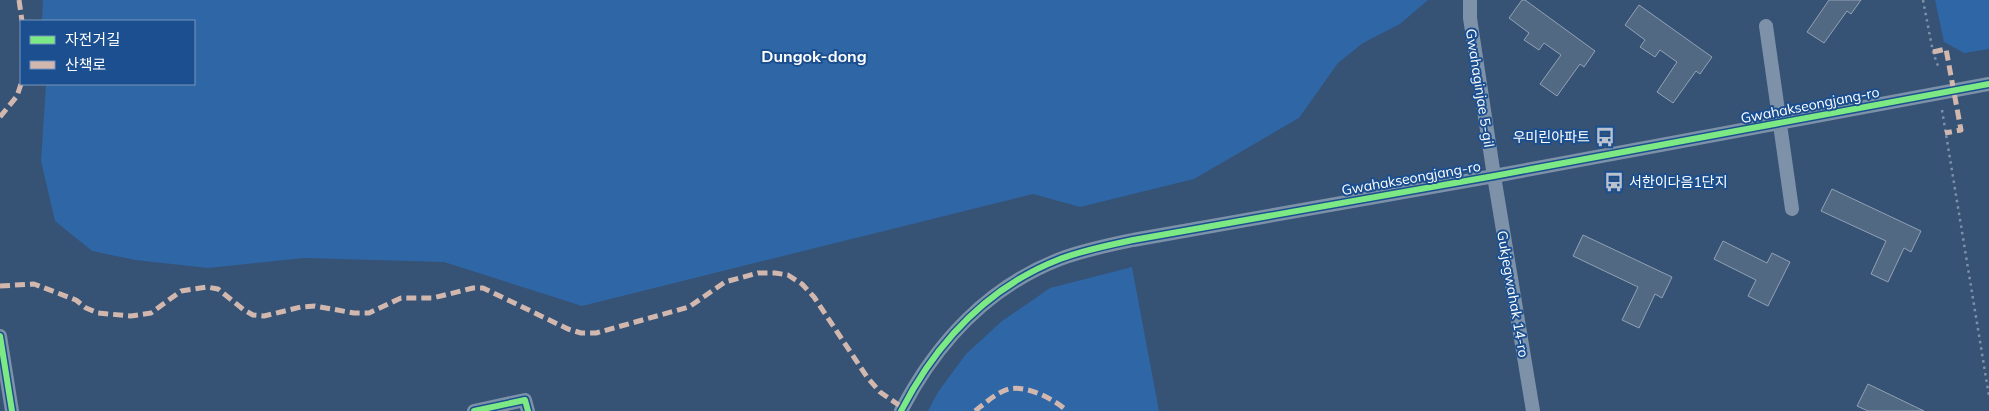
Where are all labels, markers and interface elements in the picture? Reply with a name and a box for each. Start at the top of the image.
legend [20,20,195,85]
street label: Gwahaginjae 5-gil [1462,27,1498,149]
text: 자전거길 [65,30,120,49]
district label: Dungok-dong [761,46,867,66]
text: 산책로 [65,55,106,74]
street label: Gwahakseongjang-ro [1739,83,1881,127]
bus stop icon: 우미린아파트 [1594,126,1616,148]
place label: 우미린아파트 [1513,128,1590,146]
street label: Gwahakseongjang-ro [1340,157,1482,199]
bus stop icon: 서한이다음1단지 [1603,171,1625,193]
place label: 서한이다음1단지 [1629,173,1728,191]
street label: Gukjegwahak 14-ro [1493,229,1533,359]

